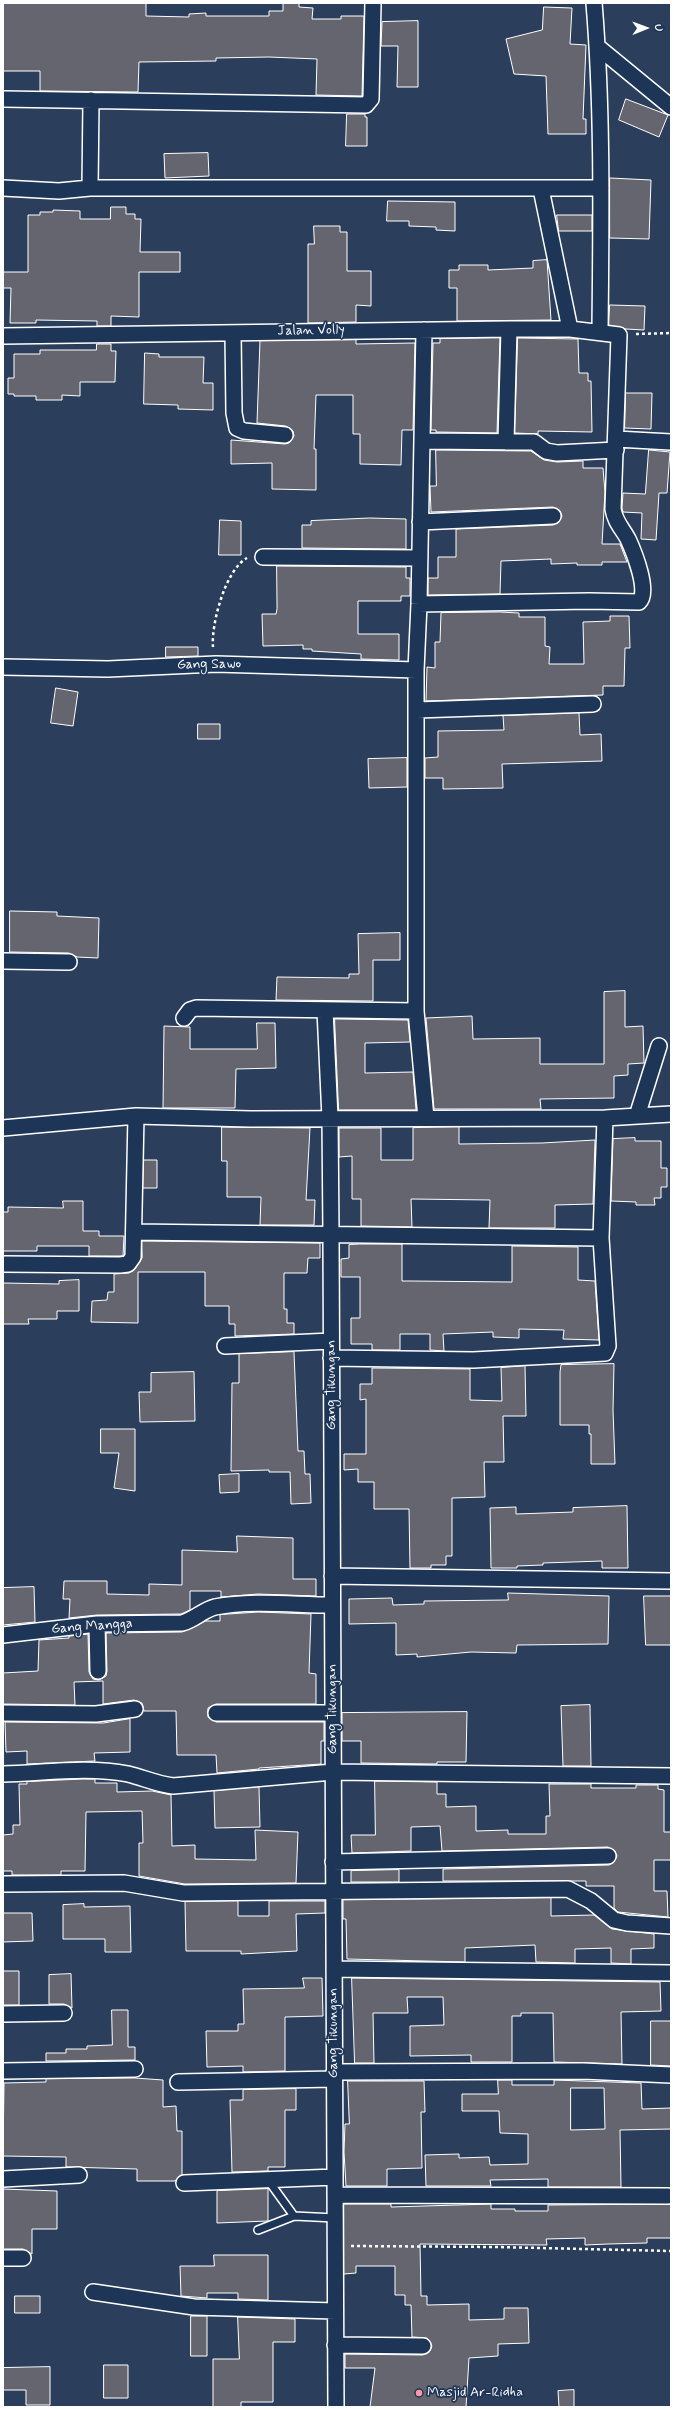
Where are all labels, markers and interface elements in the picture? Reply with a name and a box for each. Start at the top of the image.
north arrow [626,8,666,48]
text: U [651,24,665,31]
street label: Jalan Volly [277,322,345,340]
street label: Gang Sawo [177,656,241,674]
street label: Gang Tikungan [324,1340,340,1430]
street label: Gang Mangga [51,1616,133,1638]
street label: Gang Tikungan [325,1664,341,1754]
street label: Gang Tikungan [326,1988,342,2078]
place label: Masjid Ar-Ridha [427,2385,523,2401]
marker: Masjid Ar-Ridha [414,2388,424,2398]

